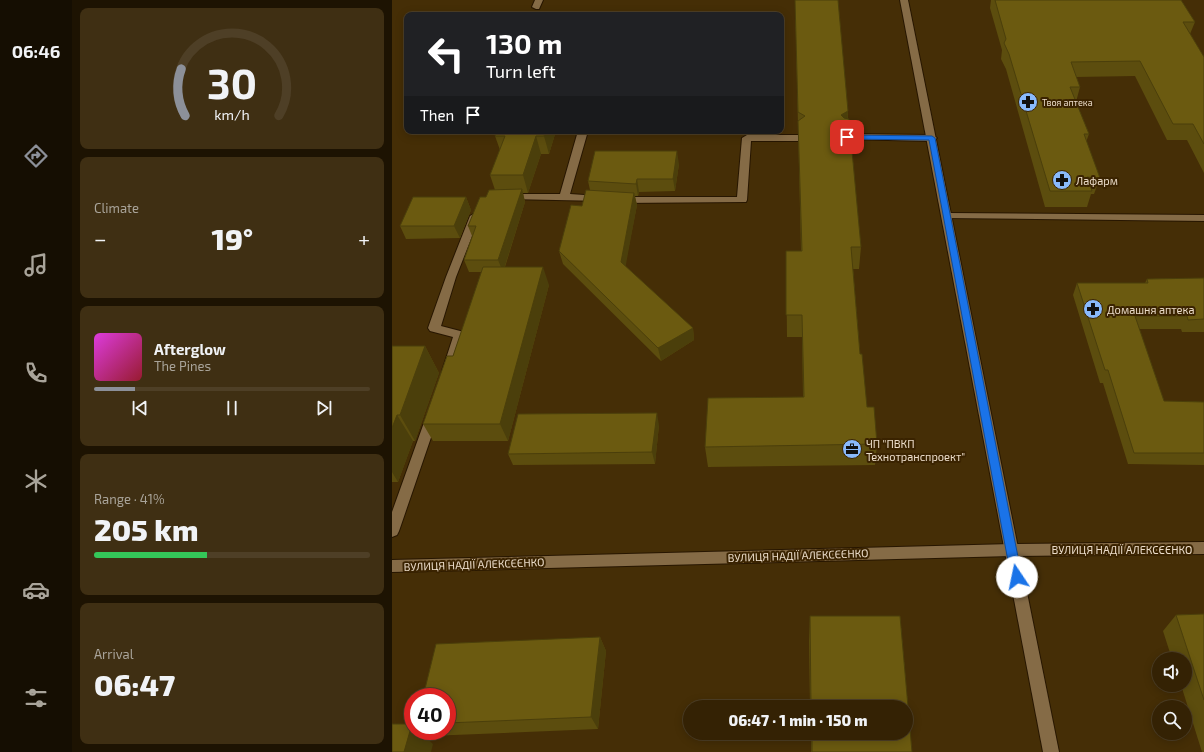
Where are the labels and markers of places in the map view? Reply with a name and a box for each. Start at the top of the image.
pharmacy icon: Твоя аптека [1017,91,1039,113]
place label: Твоя аптека [1042,97,1093,108]
pin [830,120,864,154]
pharmacy icon: Лафарм [1051,169,1073,191]
place label: Лафарм [1076,174,1118,187]
pharmacy icon: Домашня аптека [1082,298,1104,320]
place label: Домашня аптека [1107,303,1195,316]
place label: ЧП "ПВКП Технотранспроект" [866,437,965,463]
office icon: ЧП "ПВКП Технотранспроект" [841,438,863,460]

